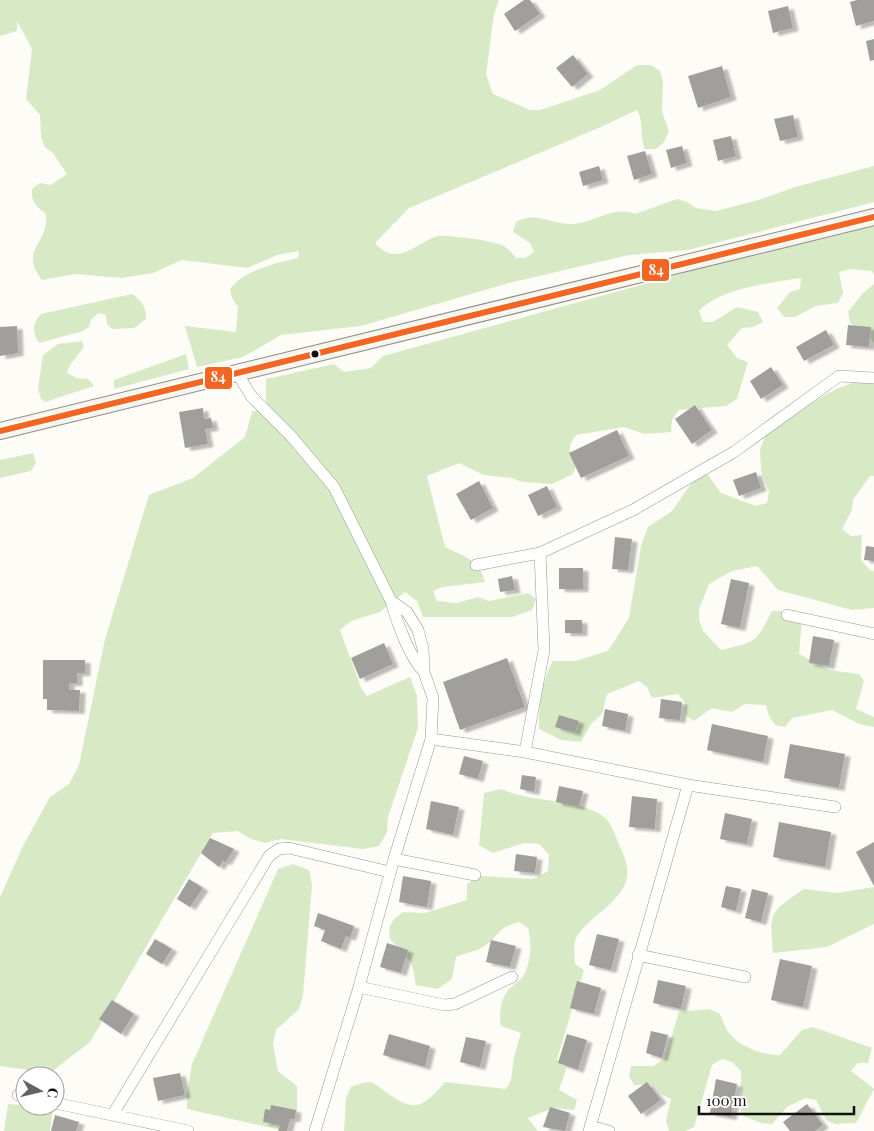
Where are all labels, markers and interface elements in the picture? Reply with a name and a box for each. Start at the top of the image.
line badge: 84 [641,258,670,282]
text: 84 [648,260,664,279]
unlabelled marker [310,349,320,359]
line badge: 84 [204,366,233,390]
text: 84 [210,367,226,386]
north arrow [15,1066,65,1116]
scale bar [699,1084,854,1116]
text: С [43,1087,63,1099]
text: 100 m [706,1090,747,1110]

